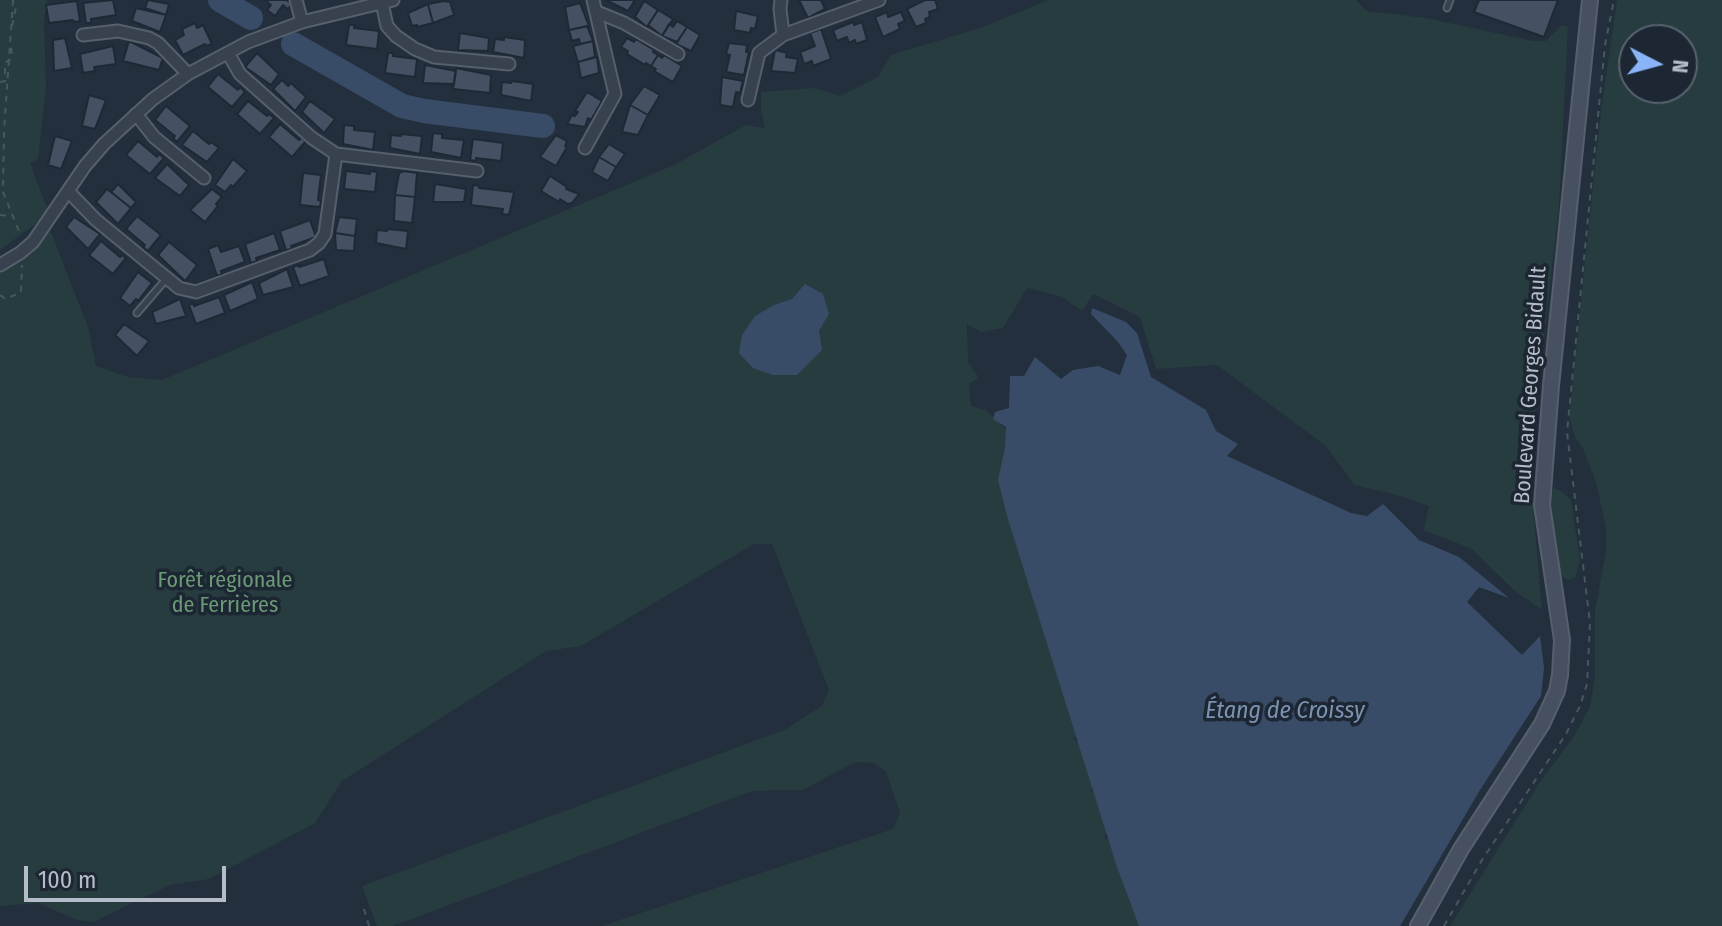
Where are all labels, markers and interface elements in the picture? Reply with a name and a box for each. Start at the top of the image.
north arrow [1618,24,1698,104]
text: N [1666,58,1694,74]
street label: Boulevard Georges Bidault [1510,265,1552,505]
park label: Forêt régionale de Ferrières [158,568,292,620]
water label: Étang de Croissy [1205,697,1365,725]
scale bar [28,850,230,900]
text: 100 m [38,866,96,894]

